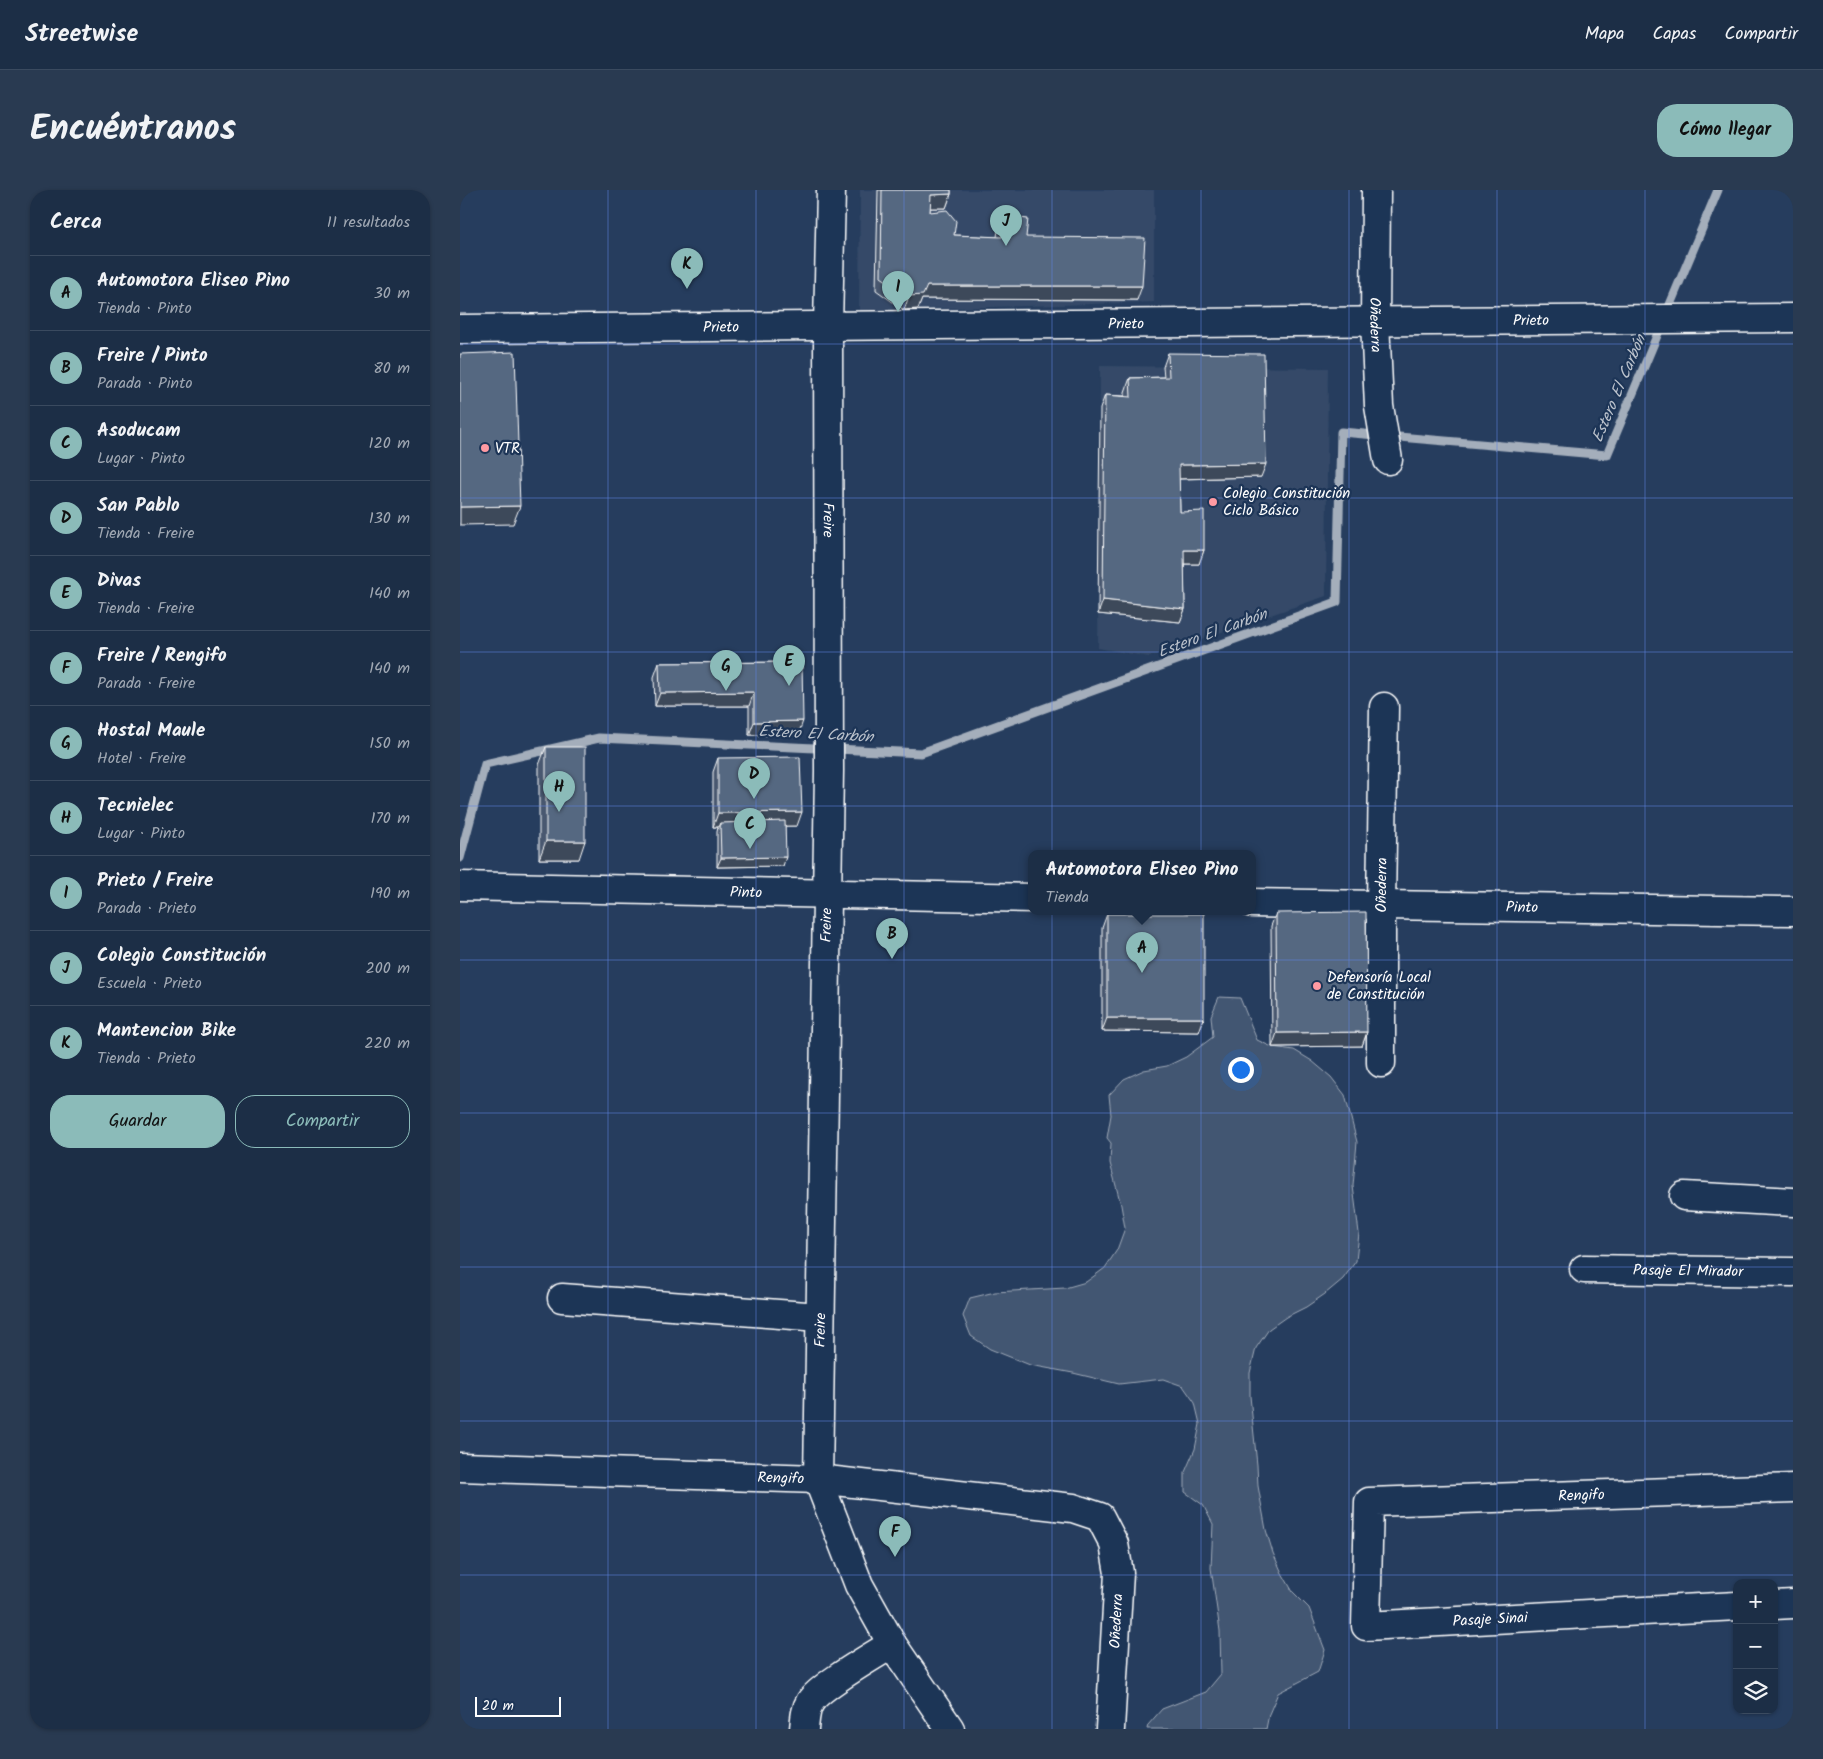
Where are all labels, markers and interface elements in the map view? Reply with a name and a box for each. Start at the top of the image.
text: Streetwise [25,15,138,54]
text: Mapa [1585,20,1625,49]
text: Capas [1653,20,1697,49]
text: Compartir [1725,20,1798,49]
text: Encuéntranos [30,102,236,158]
button: Cómo llegar [1657,104,1793,157]
pin: J [990,205,1022,246]
text: Cerca [50,206,102,239]
text: 11 resultados [327,210,410,235]
pin: K [671,248,703,289]
text: Automotora Eliseo Pino [97,266,290,296]
pin: I [882,271,914,312]
text: A [61,281,71,306]
text: 30 m [374,281,410,306]
text: Tienda · Pinto [97,296,192,321]
street label: Oñederra [1362,297,1387,353]
street label: Prieto [1513,309,1549,333]
street label: Prieto [1108,312,1144,337]
street label: Prieto [703,316,739,340]
water label: Estero El Carbón [1585,330,1654,446]
text: Freire / Pinto [97,341,208,371]
text: B [61,356,71,381]
text: 80 m [373,356,410,381]
text: Parada · Pinto [97,371,193,396]
text: Asoducam [97,416,181,446]
text: C [61,431,71,456]
text: 120 m [369,431,410,456]
place label: VTR [495,437,520,461]
marker: VTR [479,442,491,454]
text: Lugar · Pinto [97,446,185,471]
place label: Colegio Constitución Ciclo Básico [1223,482,1350,523]
text: San Pablo [97,491,180,521]
marker: Colegio Constitución Ciclo Básico [1207,496,1219,508]
street label: Freire [815,502,839,538]
text: D [61,506,71,531]
text: 130 m [369,506,410,531]
text: Tienda · Freire [97,521,194,546]
text: Divas [97,566,141,596]
text: E [62,581,70,606]
text: 140 m [369,581,410,606]
text: Tienda · Freire [97,596,194,621]
water label: Estero El Carbón [1154,602,1272,665]
text: Freire / Rengifo [97,641,227,671]
pin: E [773,645,805,686]
pin: G [710,650,742,691]
text: F [62,656,70,681]
text: 140 m [369,656,410,681]
text: Parada · Freire [97,671,195,696]
text: Hostal Maule [97,716,205,746]
water label: Estero El Carbón [758,719,875,750]
text: G [61,731,71,756]
text: 150 m [369,731,410,756]
text: Hotel · Freire [97,746,186,771]
pin: D [738,758,770,799]
pin: H [543,771,575,812]
text: Tecnielec [97,791,174,821]
text: H [61,806,71,831]
text: 170 m [370,806,410,831]
pin: C [734,808,766,849]
text: Lugar · Pinto [97,821,185,846]
popup [1028,850,1256,915]
text: Automotora Eliseo Pino [1046,855,1238,885]
street label: Oñederra [1370,857,1395,913]
text: Prieto / Freire [97,866,213,896]
text: I [64,881,68,906]
text: 190 m [370,881,410,906]
street label: Pinto [729,881,763,905]
text: Tienda [1046,885,1089,910]
text: Parada · Prieto [97,896,197,921]
street label: Pinto [1506,896,1539,920]
street label: Freire [815,907,839,943]
pin: B [876,918,908,959]
pin: A [1126,932,1158,973]
text: Colegio Constitución [97,941,266,971]
text: J [62,956,70,981]
text: 200 m [366,956,410,981]
place label: Defensoría Local de Constitución [1327,966,1431,1007]
text: Escuela · Prieto [97,971,202,996]
marker: Defensoría Local de Constitución [1311,980,1323,992]
text: Mantencion Bike [97,1016,236,1046]
text: K [61,1031,71,1056]
text: 220 m [364,1031,410,1056]
text: Tienda · Prieto [97,1046,196,1071]
your location [1228,1057,1254,1083]
button: Guardar [50,1095,225,1148]
button: Compartir [235,1095,410,1148]
street label: Pasaje El Mirador [1633,1259,1744,1284]
street label: Freire [809,1312,833,1348]
street label: Rengifo [757,1466,805,1492]
street label: Rengifo [1558,1483,1605,1509]
pin: F [879,1516,911,1557]
map controls [1733,1579,1778,1714]
button: + [1733,1579,1778,1624]
street label: Oñederra [1104,1593,1130,1649]
street label: Pasaje Sinai [1452,1606,1530,1634]
button: − [1733,1624,1778,1669]
button: layers [1733,1669,1778,1714]
scale bar [475,1694,561,1717]
text: 20 m [482,1695,514,1717]

